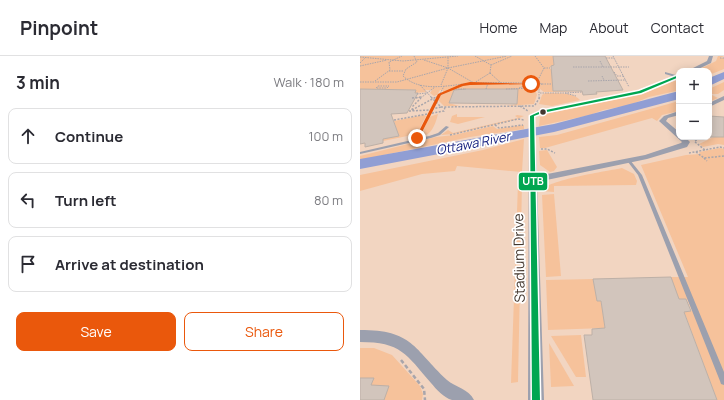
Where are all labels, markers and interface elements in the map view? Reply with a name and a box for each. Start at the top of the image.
text: Pinpoint [20,15,98,41]
text: Home [480,18,517,37]
text: Map [539,18,567,37]
text: About [589,18,629,37]
text: Contact [651,18,704,37]
map controls [676,68,712,140]
button: + [676,68,712,104]
text: 3 min [16,71,60,94]
text: Walk · 180 m [273,73,344,91]
route start [522,75,540,93]
button: − [676,104,712,140]
unlabelled marker [538,107,548,117]
icon: ahead [17,125,39,147]
text: Continue [55,126,123,147]
text: 100 m [308,127,343,145]
water label: Ottawa River [434,127,514,159]
route end [408,129,426,147]
line badge: UTB [518,172,548,191]
text: UTB [522,173,544,188]
icon: left [17,189,39,211]
text: Turn left [55,190,117,211]
text: 80 m [314,191,343,209]
street label: Stadium Drive [508,213,529,303]
icon: arrive [17,253,39,275]
text: Arrive at destination [55,254,204,275]
button: Save [16,312,176,351]
button: Share [184,312,344,351]

